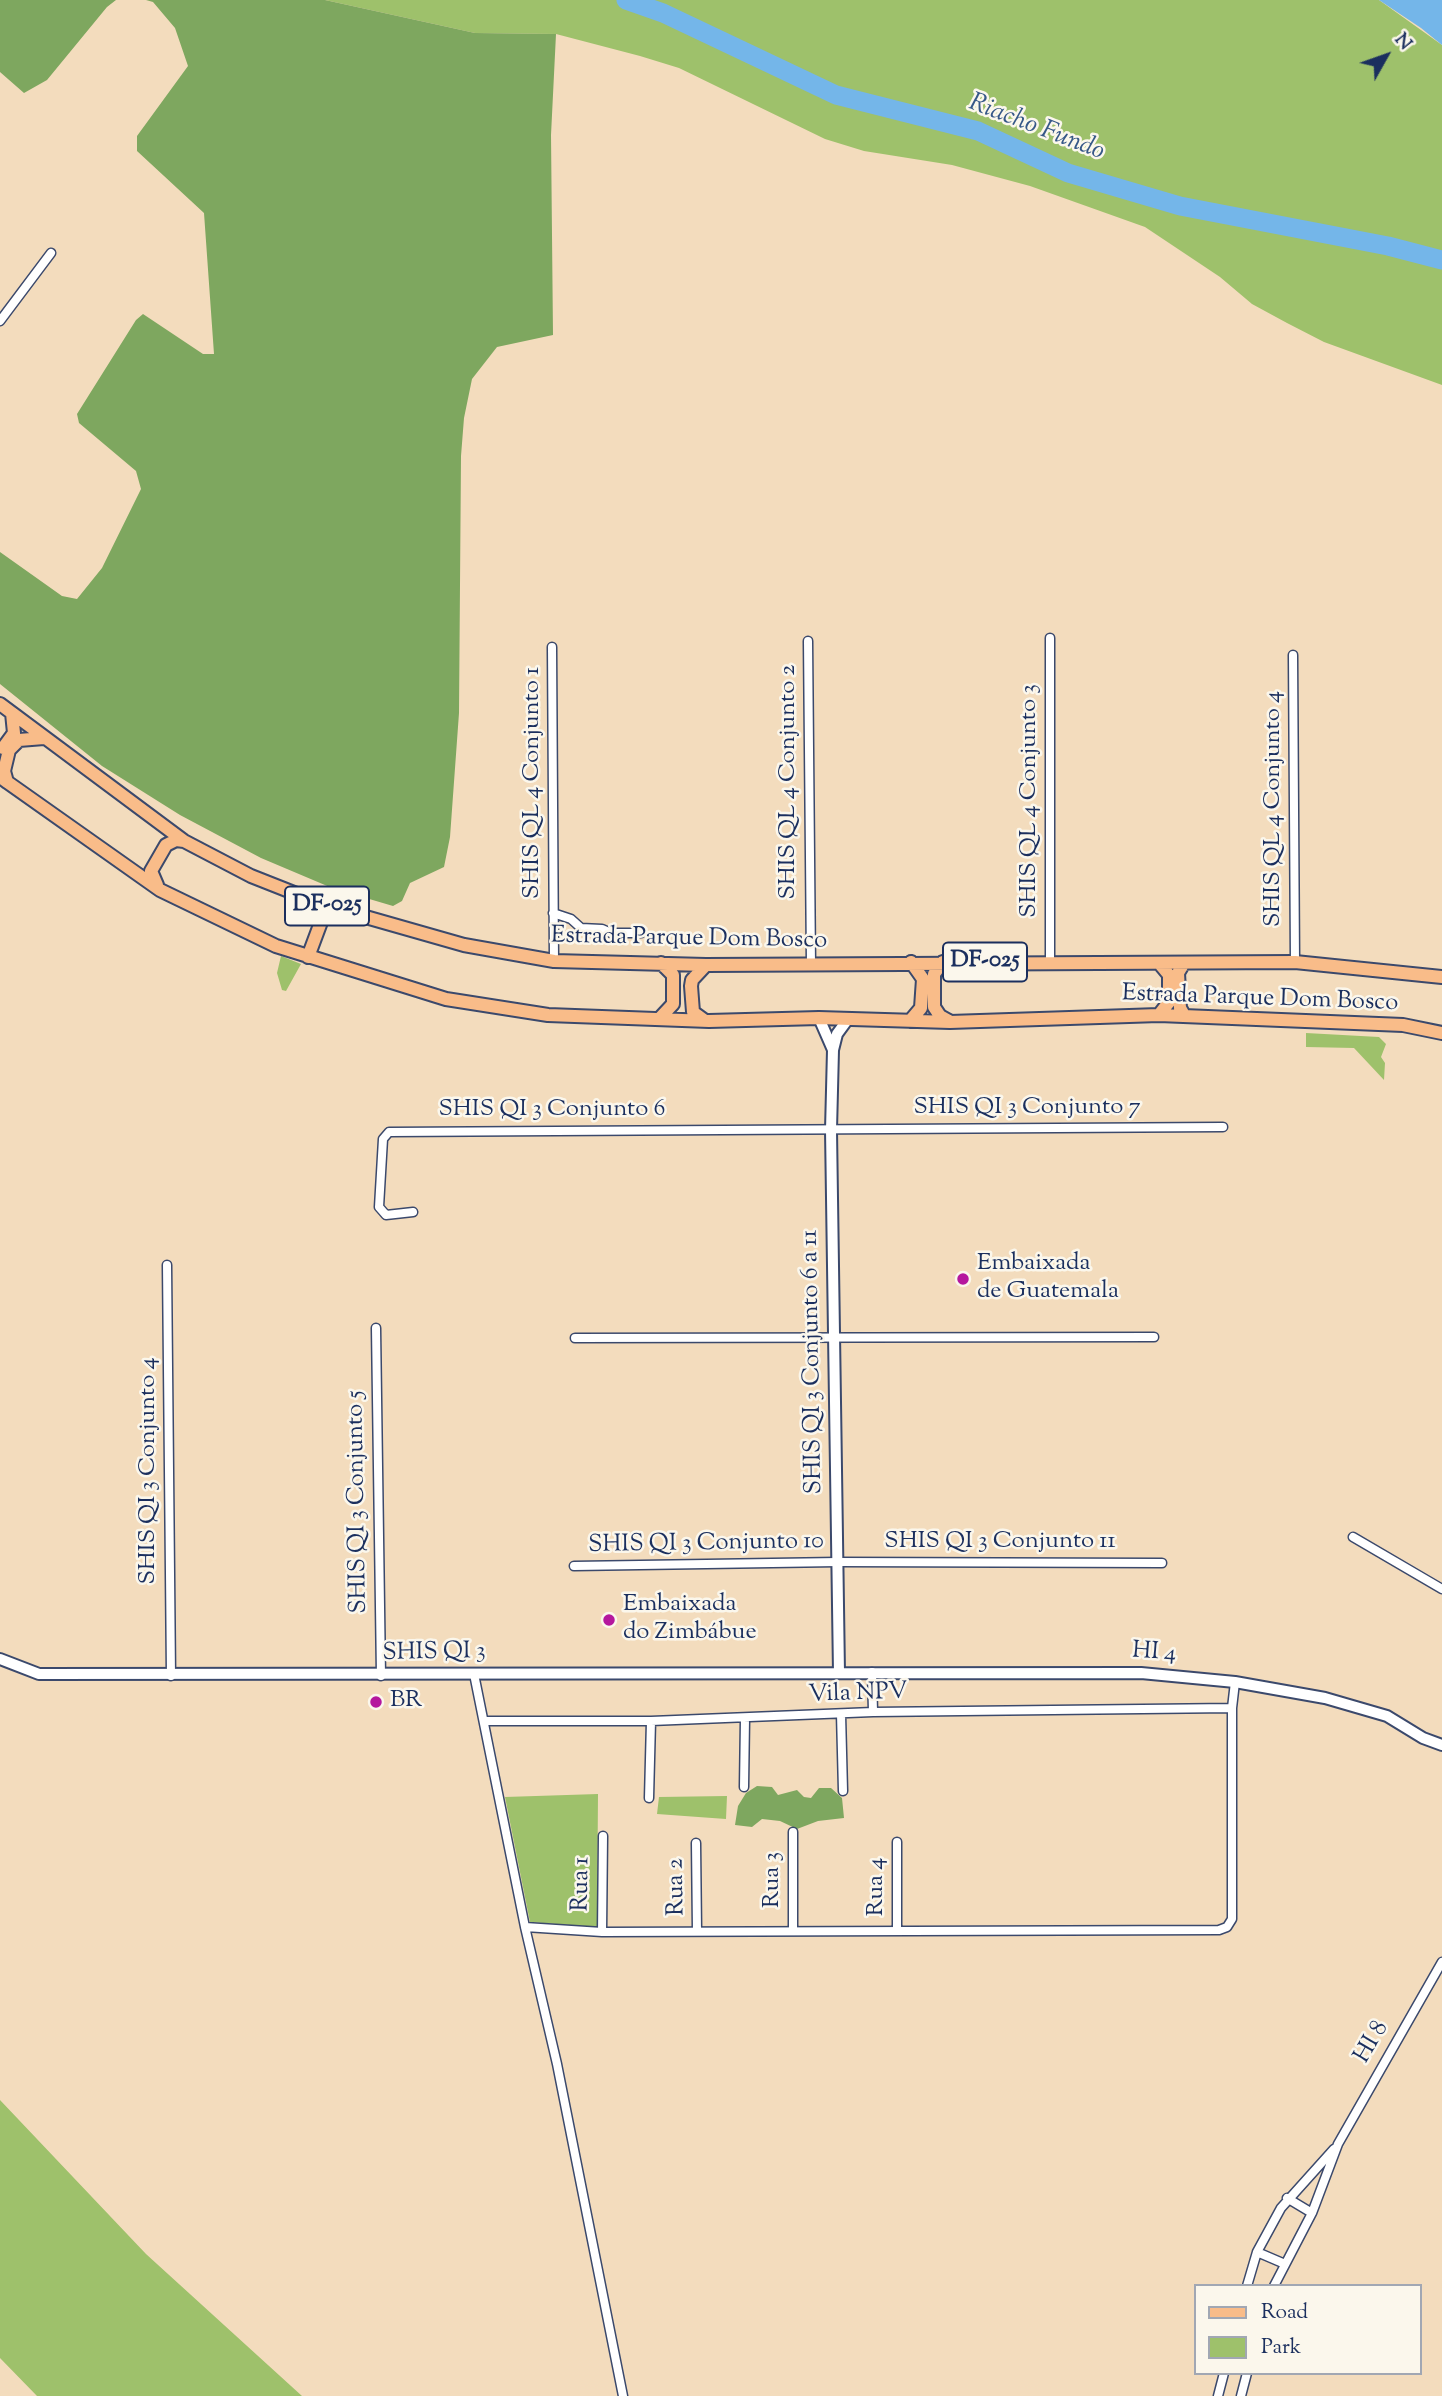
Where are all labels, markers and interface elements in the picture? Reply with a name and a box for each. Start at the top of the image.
north arrow [1351,21,1421,91]
text: N [1387,28,1418,57]
water label: Riacho Fundo [964,89,1108,169]
street label: SHIS QL 4 Conjunto 2 [776,664,804,900]
street label: SHIS QL 4 Conjunto 1 [520,667,548,899]
street label: SHIS QL 4 Conjunto 3 [1017,684,1045,918]
street label: SHIS QL 4 Conjunto 4 [1261,691,1289,927]
road number: DF-025 [285,886,369,925]
street label: Estrada Parque Dom Bosco [550,923,828,957]
road number: DF-025 [943,942,1027,981]
street label: Estrada Parque Dom Bosco [1121,981,1399,1019]
street label: SHIS QI 3 Conjunto 7 [914,1095,1140,1123]
street label: SHIS QI 3 Conjunto 6 [439,1097,665,1125]
street label: SHIS QI 3 Conjunto 6 a 11 [797,1230,831,1494]
place label: Embaixada de Guatemala [977,1251,1119,1307]
marker: Embaixada de Guatemala [955,1271,971,1287]
street label: SHIS QI 3 Conjunto 4 [136,1357,164,1585]
street label: SHIS QI 3 Conjunto 5 [343,1390,375,1614]
street label: SHIS QI 3 Conjunto 10 [588,1529,824,1561]
street label: SHIS QI 3 Conjunto 11 [884,1529,1116,1557]
place label: Embaixada do Zimbábue [623,1592,757,1648]
marker: Embaixada do Zimbábue [601,1612,617,1628]
street label: HI 4 [1131,1638,1177,1670]
street label: SHIS QI 3 [382,1639,486,1669]
street label: Vila NPV [808,1679,908,1711]
place label: BR [390,1688,422,1716]
marker: BR [368,1694,384,1710]
street label: Rua 3 [760,1852,788,1908]
street label: Rua 1 [568,1856,598,1912]
street label: Rua 2 [663,1858,693,1916]
street label: Rua 4 [864,1858,892,1916]
street label: HI 8 [1350,2017,1396,2069]
legend [1194,2284,1421,2375]
text: Road [1261,2298,1308,2328]
text: Park [1261,2333,1301,2363]

